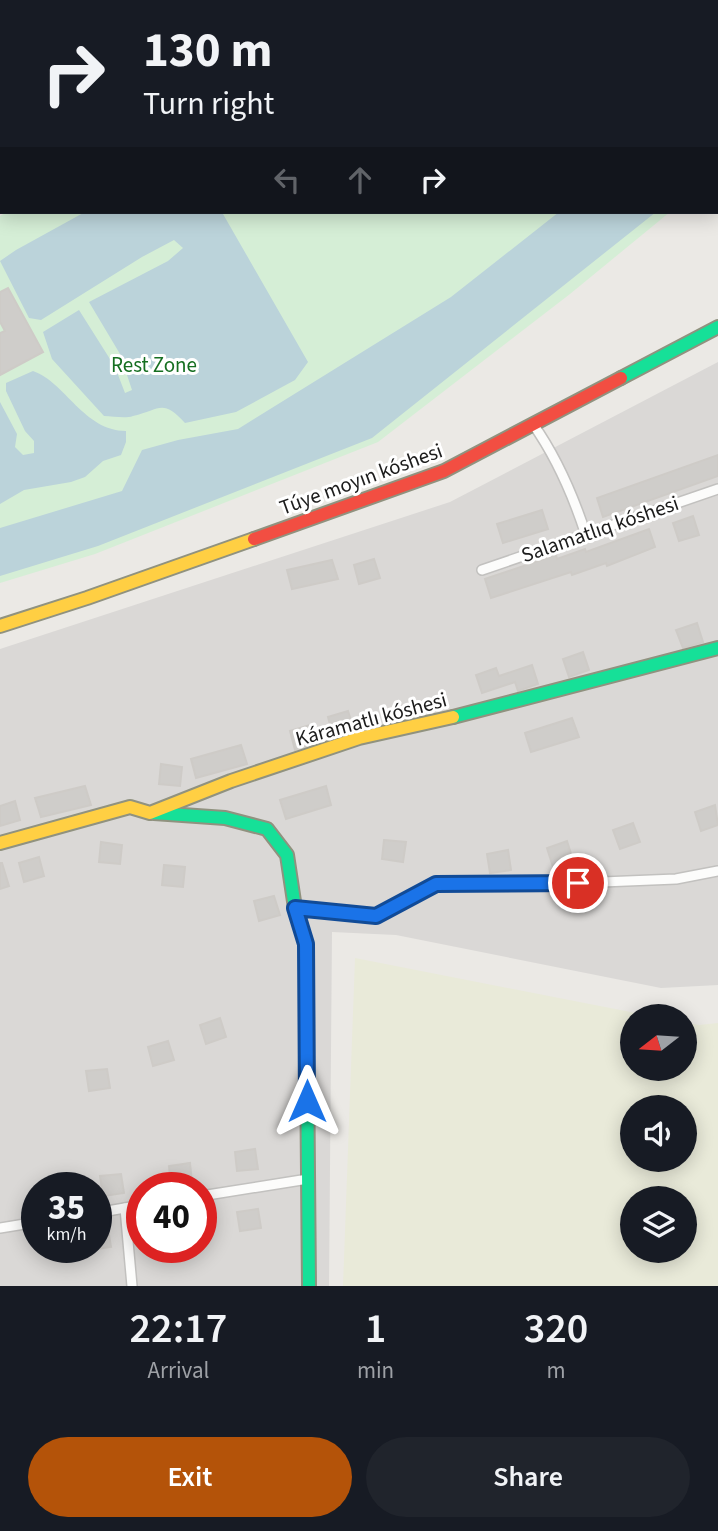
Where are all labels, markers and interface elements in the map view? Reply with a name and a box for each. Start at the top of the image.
text: 130 m [143,16,272,86]
icon: right [28,28,119,119]
text: Turn right [143,81,274,127]
icon: left [268,161,306,199]
icon: ahead [341,161,379,199]
icon: right [414,161,452,199]
park label: Rest Zone [111,350,197,380]
street label: Túye moyın kóshesi [275,436,447,522]
street label: Salamatlıq kóshesi [517,488,683,570]
street label: Káramatlı kóshesi [292,684,450,754]
pin [548,853,608,913]
icon: arrive [559,864,597,902]
north arrow [620,1004,696,1082]
map controls [620,1004,697,1263]
position arrow [270,1064,344,1138]
button: sound [620,1095,697,1172]
speed limit sign: 40 [126,1172,217,1263]
text: 35 [48,1183,85,1233]
button: layers [620,1186,697,1263]
text: km/h [47,1222,86,1247]
text: 22:17 [130,1299,227,1359]
text: 1 [365,1299,386,1359]
text: 320 [524,1299,588,1359]
text: Arrival [148,1354,209,1387]
text: min [357,1354,394,1387]
text: m [547,1354,566,1387]
button: Exit [28,1437,352,1517]
button: Share [366,1437,690,1517]

